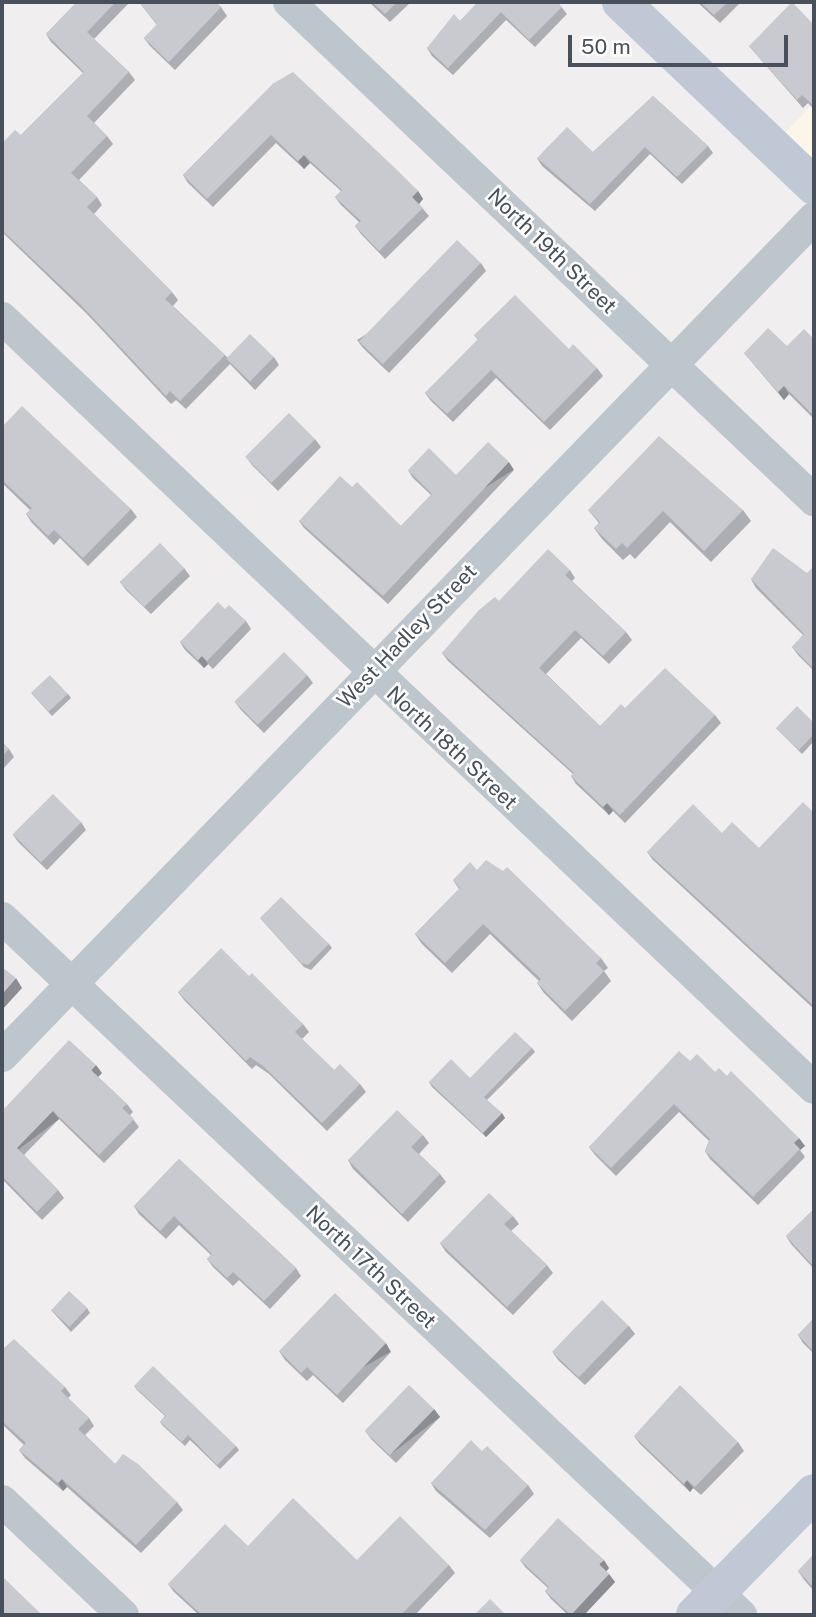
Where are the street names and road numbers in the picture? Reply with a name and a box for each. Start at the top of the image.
street label: North 19th Street [482,183,622,319]
street label: West Hadley Street [332,559,482,713]
street label: North 18th Street [381,681,523,815]
street label: North 17th Street [301,1200,441,1334]

